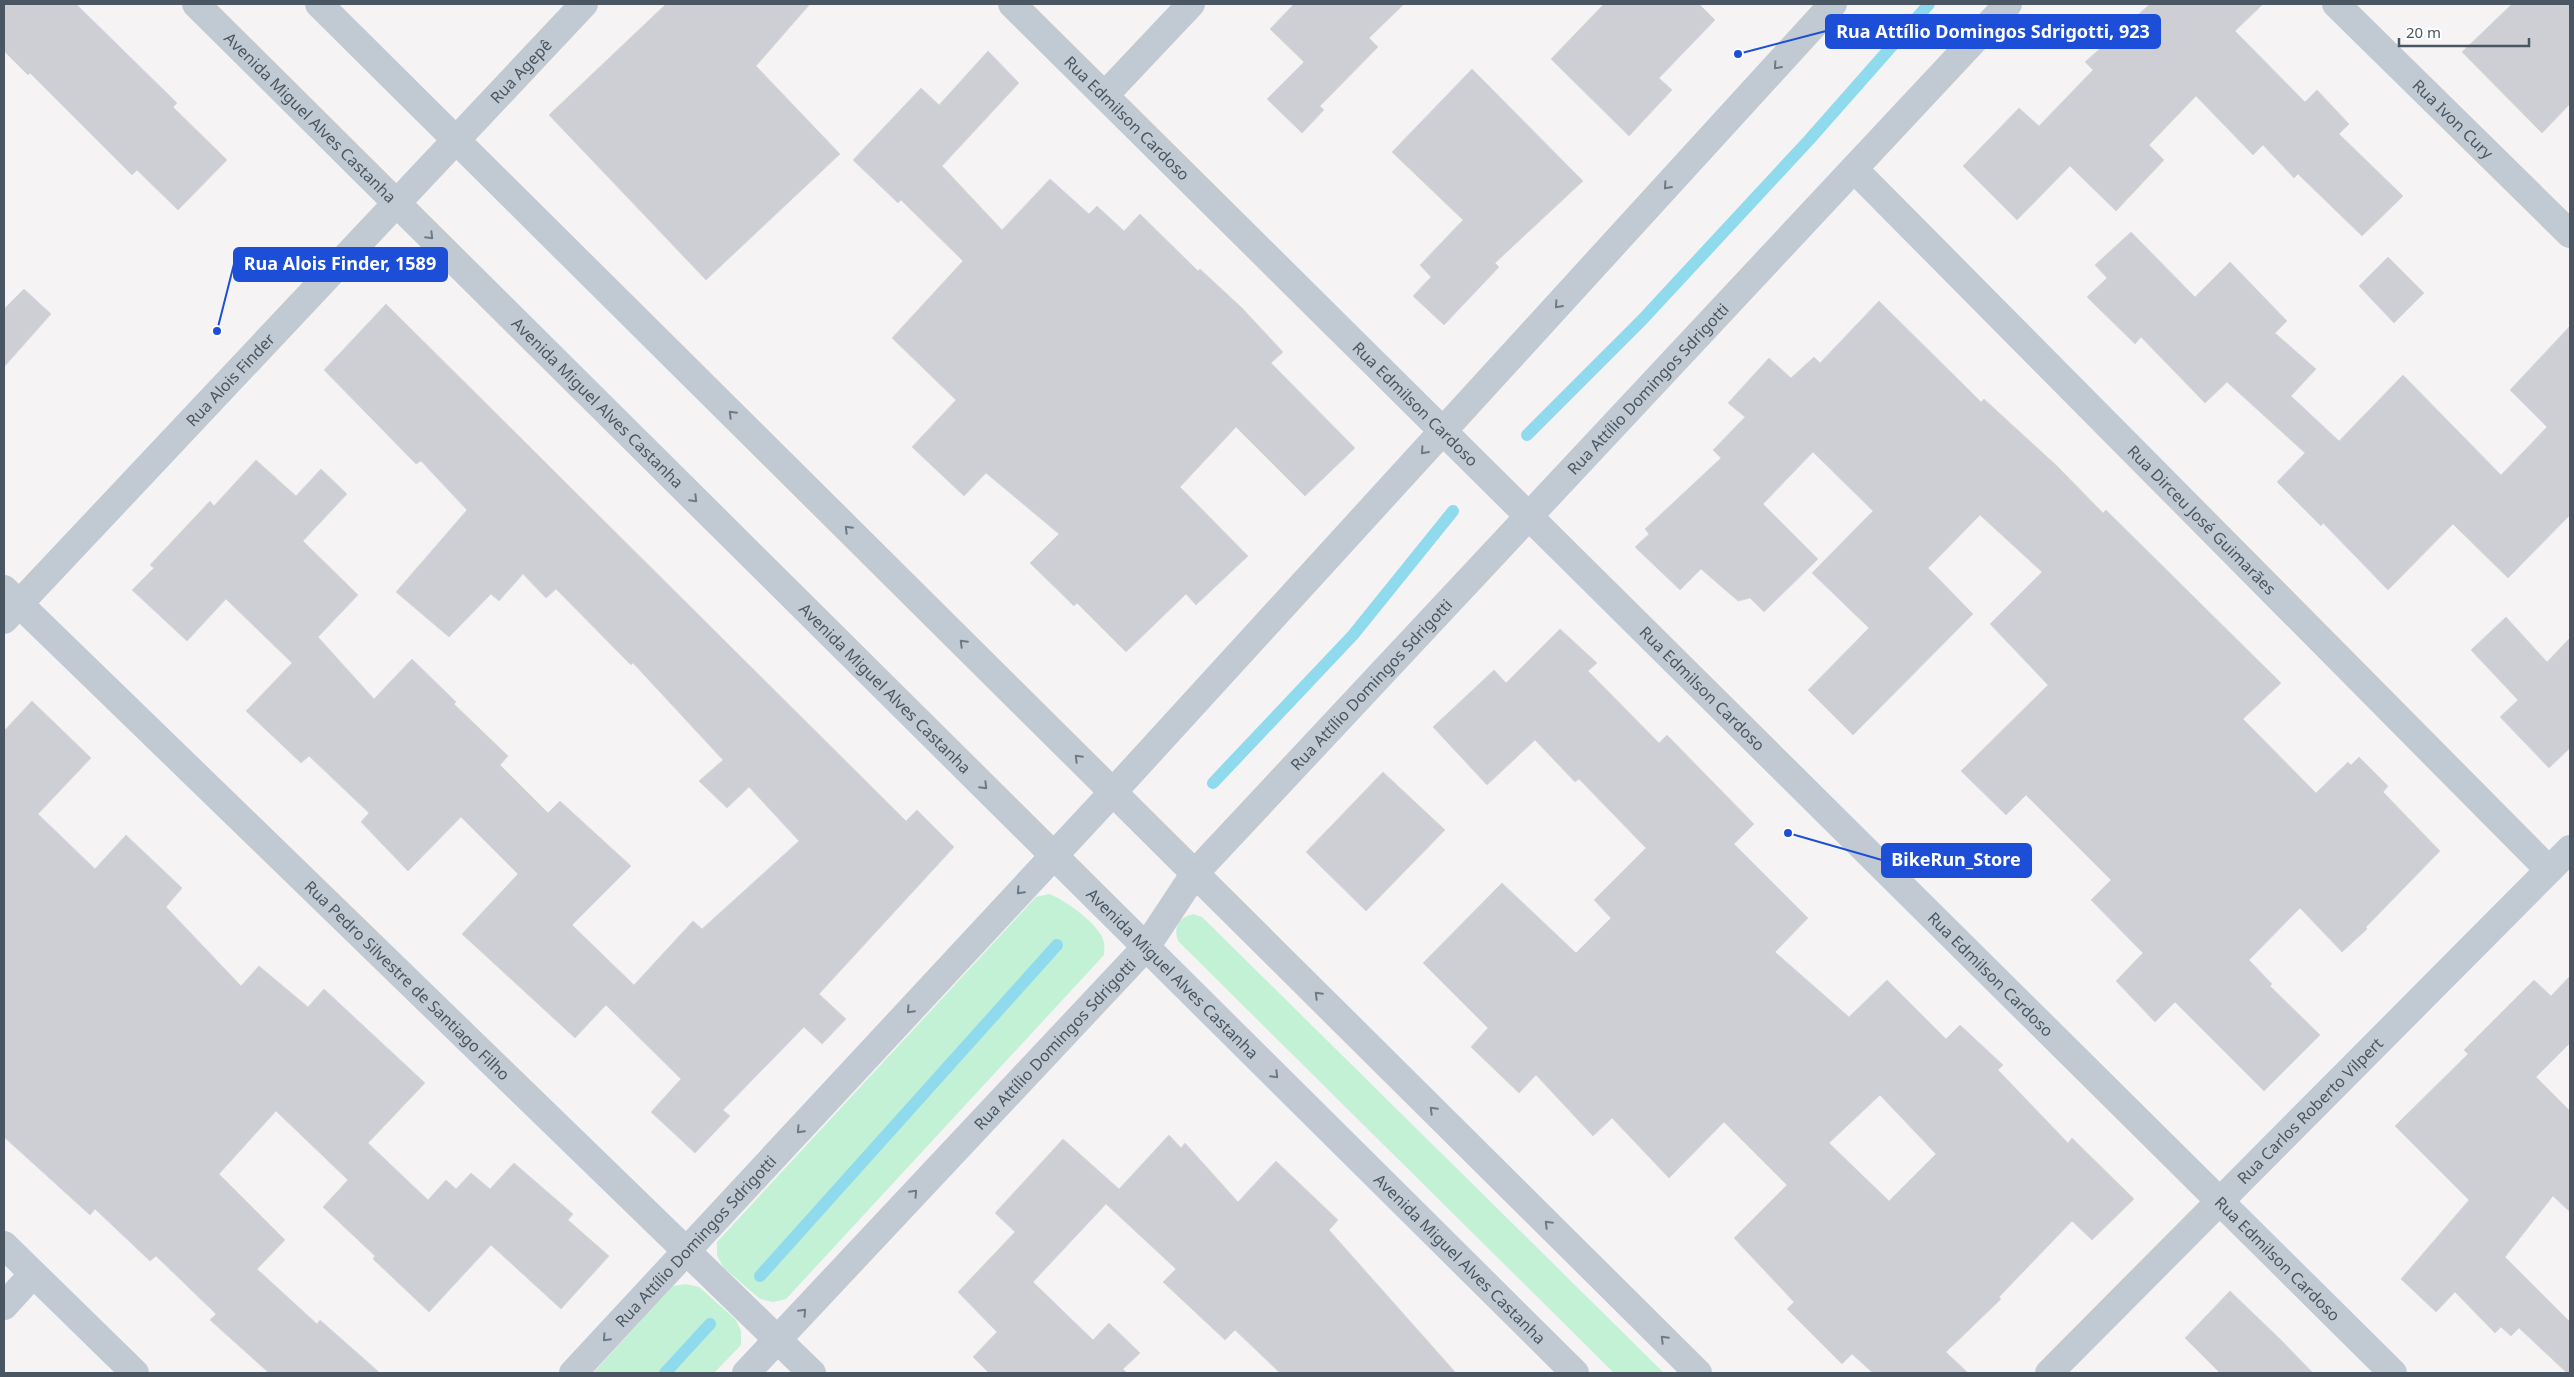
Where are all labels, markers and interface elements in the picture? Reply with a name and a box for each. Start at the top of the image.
callout: Rua Attílio Domingos Sdrigotti, 923 [1826,15,2160,48]
scale bar [2399,15,2529,47]
text: Rua Attílio Domingos Sdrigotti, 923 [1836,19,2150,43]
text: 20 m [2406,22,2441,42]
street label: Avenida Miguel Alves Castanha [220,27,401,208]
street label: Rua Agepê [485,34,557,108]
street label: Rua Edmilson Cardoso [1059,51,1195,185]
one-way arrow [1774,60,1783,69]
street label: Rua Ivon Cury [2408,74,2499,164]
one-way arrow [1664,180,1673,189]
one-way arrow [424,231,433,240]
callout: Rua Alois Finder, 1589 [234,248,447,281]
text: Rua Alois Finder, 1589 [244,251,436,275]
street label: Rua Attílio Domingos Sdrigotti [1562,298,1734,479]
one-way arrow [1554,300,1563,309]
street label: Avenida Miguel Alves Castanha [507,313,688,493]
street label: Rua Alois Finder [181,328,280,431]
street label: Rua Edmilson Cardoso [1348,337,1483,471]
one-way arrow [729,411,738,420]
street label: Rua Dirceu José Guimarães [2123,440,2281,599]
one-way arrow [1421,446,1430,455]
one-way arrow [689,493,698,502]
one-way arrow [844,525,853,534]
street label: Rua Attílio Domingos Sdrigotti [1285,594,1457,775]
street label: Avenida Miguel Alves Castanha [794,598,976,778]
street label: Rua Edmilson Cardoso [1635,621,1770,756]
one-way arrow [960,640,969,649]
one-way arrow [1075,755,1084,764]
one-way arrow [978,780,987,789]
callout: BikeRun_Store [1882,844,2031,877]
text: BikeRun_Store [1891,847,2021,871]
street label: Rua Pedro Silvestre de Santiago Filho [300,876,515,1085]
street label: Avenida Miguel Alves Castanha [1082,883,1263,1064]
one-way arrow [1017,886,1026,895]
street label: Rua Edmilson Cardoso [1923,907,2058,1041]
street label: Rua Attílio Domingos Sdrigotti [969,954,1141,1135]
one-way arrow [1315,992,1324,1001]
one-way arrow [907,1005,916,1014]
street label: Rua Carlos Roberto Vilpert [2232,1032,2388,1189]
one-way arrow [1269,1069,1278,1078]
one-way arrow [1430,1107,1439,1116]
one-way arrow [797,1124,806,1133]
street label: Rua Attílio Domingos Sdrigotti [610,1150,781,1332]
street label: Avenida Miguel Alves Castanha [1369,1169,1551,1349]
one-way arrow [908,1190,917,1199]
street label: Rua Edmilson Cardoso [2210,1191,2345,1326]
one-way arrow [1545,1221,1554,1230]
one-way arrow [797,1308,806,1317]
one-way arrow [603,1333,612,1342]
one-way arrow [1660,1336,1669,1345]

